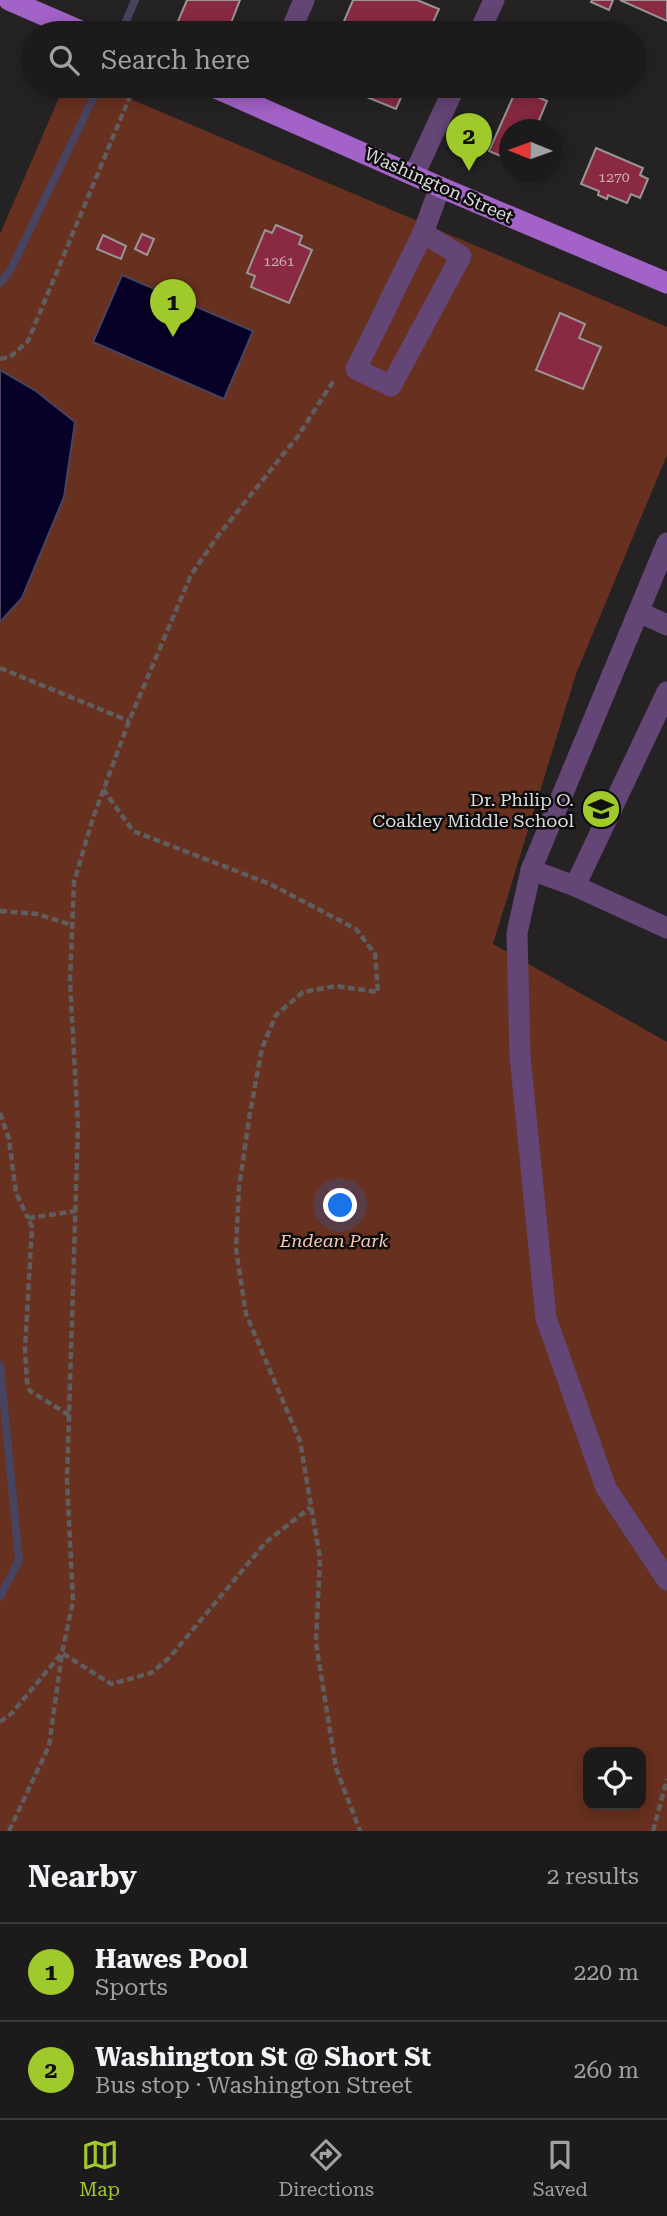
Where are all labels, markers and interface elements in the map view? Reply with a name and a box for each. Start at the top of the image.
search box [21,21,646,98]
icon: search [45,41,83,79]
text: Search here [101,45,250,75]
pin: 2 [446,113,492,171]
north arrow [499,119,562,182]
street label: Washington Street [361,143,517,227]
house number: 1270 [598,169,630,185]
house number: 1261 [263,253,295,269]
pin: 1 [150,279,196,337]
school or university icon: Dr. Philip O. Coakley Middle School [580,788,622,830]
place label: Dr. Philip O. Coakley Middle School [372,789,574,831]
your location [323,1188,357,1222]
park label: Endean Park [279,1230,388,1251]
map controls [583,1747,646,1810]
button: locate [583,1747,646,1810]
text: Nearby [28,1859,137,1894]
text: 2 results [547,1863,639,1890]
text: Hawes Pool [95,1944,248,1974]
text: 1 [45,1959,57,1986]
text: 220 m [574,1959,639,1986]
text: Sports [95,1974,168,2001]
text: Washington St @ Short St [95,2042,431,2072]
text: 2 [45,2057,57,2084]
text: 260 m [574,2057,639,2084]
text: Bus stop · Washington Street [95,2072,412,2099]
tab: Map [79,2136,120,2201]
tab: Directions [278,2136,374,2201]
tab: Saved [533,2136,588,2201]

